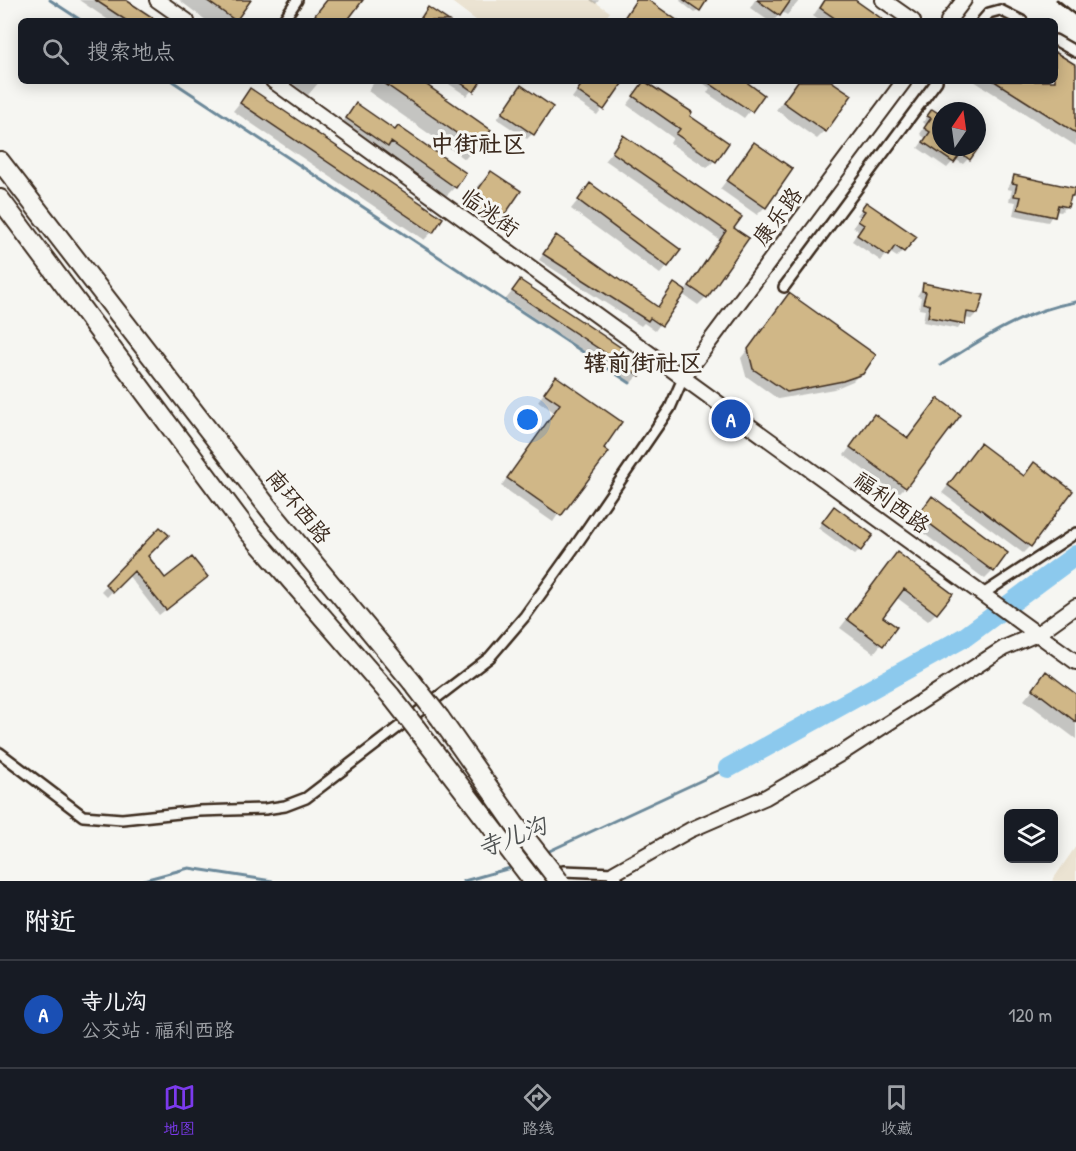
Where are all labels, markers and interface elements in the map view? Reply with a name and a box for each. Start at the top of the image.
search box [18,18,1058,84]
icon: search [39,35,72,68]
text: 搜索地点 [87,36,175,66]
north arrow [932,102,986,156]
district label: 中街社区 [430,127,526,159]
street label: 临洮街 [454,180,526,244]
street label: 康乐路 [745,181,809,251]
district label: 辖前街社区 [583,346,703,378]
pin: A [712,396,750,442]
your location [513,405,542,434]
street label: 南环西路 [260,462,338,550]
street label: 福利西路 [848,464,936,540]
water label: 寺儿沟 [472,808,553,864]
map controls [1004,809,1058,863]
button: layers [1004,809,1058,863]
text: 附近 [24,903,76,938]
text: 寺儿沟 [81,986,147,1016]
text: A [39,1001,48,1028]
text: 120 m [1008,1001,1052,1028]
text: 公交站 · 福利西路 [81,1016,234,1043]
tab: 地图 [163,1081,196,1139]
tab: 路线 [521,1081,554,1139]
tab: 收藏 [880,1081,913,1139]

